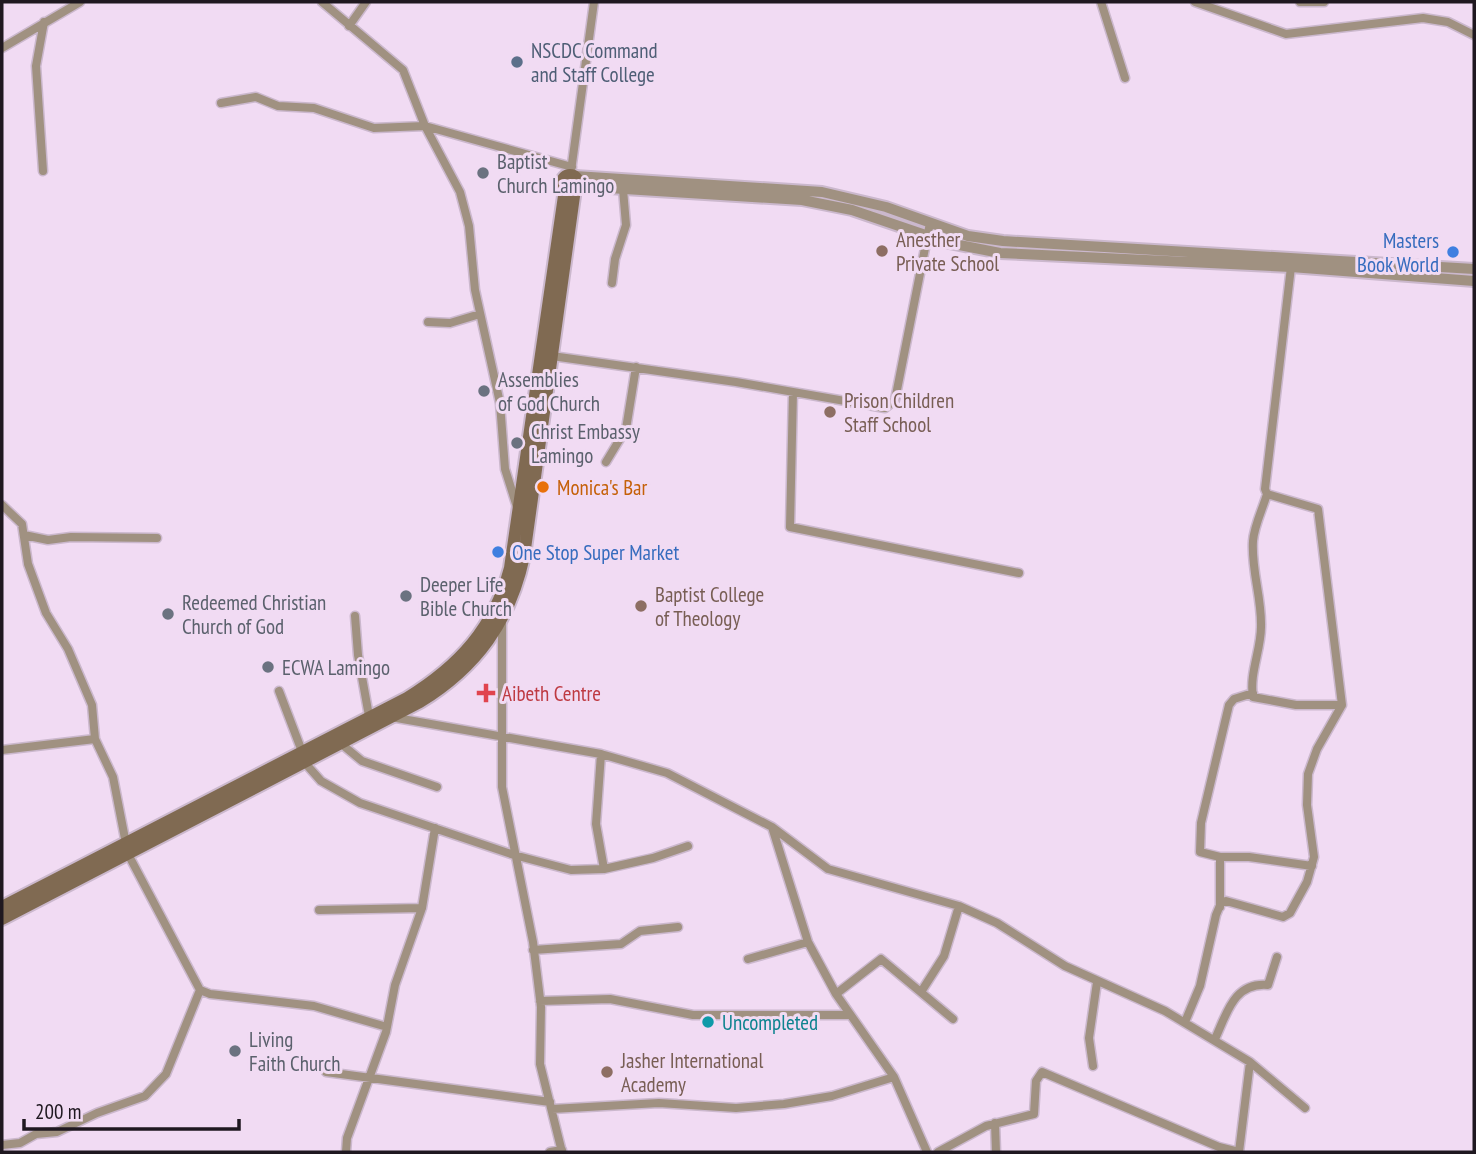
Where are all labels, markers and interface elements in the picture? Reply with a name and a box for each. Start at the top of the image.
place label: NSCDC Command and Staff College [531,37,657,88]
marker: NSCDC Command and Staff College [509,54,525,70]
place label: Baptist Church Lamingo [497,148,614,199]
marker: Baptist Church Lamingo [475,165,491,181]
place label: Anesther Private School [896,226,999,277]
place label: Masters Book World [1357,227,1439,278]
marker: Anesther Private School [874,243,890,259]
marker: Masters Book World [1445,244,1461,260]
place label: Assemblies of God Church [498,366,600,417]
marker: Assemblies of God Church [476,383,492,399]
place label: Prison Children Staff School [844,387,954,438]
marker: Prison Children Staff School [822,404,838,420]
place label: Christ Embassy Lamingo [531,418,640,469]
marker: Christ Embassy Lamingo [509,435,525,451]
place label: Monica's Bar [557,474,647,501]
marker: Monica's Bar [535,479,551,495]
place label: One Stop Super Market [512,539,679,566]
marker: One Stop Super Market [490,544,506,560]
place label: Deeper Life Bible Church [420,571,512,622]
place label: Baptist College of Theology [655,581,764,632]
marker: Deeper Life Bible Church [398,588,414,604]
place label: Redeemed Christian Church of God [182,589,326,640]
marker: Baptist College of Theology [633,598,649,614]
marker: Redeemed Christian Church of God [160,606,176,622]
place label: ECWA Lamingo [282,654,390,681]
marker: ECWA Lamingo [260,659,276,675]
place label: Aibeth Centre [502,680,601,707]
marker: Aibeth Centre [476,683,496,703]
place label: Uncompleted [722,1009,818,1036]
marker: Uncompleted [700,1014,716,1030]
place label: Living Faith Church [249,1026,341,1077]
marker: Living Faith Church [227,1043,243,1059]
place label: Jasher International Academy [620,1047,763,1098]
marker: Jasher International Academy [599,1064,615,1080]
scale bar [24,1088,240,1132]
text: 200 m [35,1098,81,1125]

